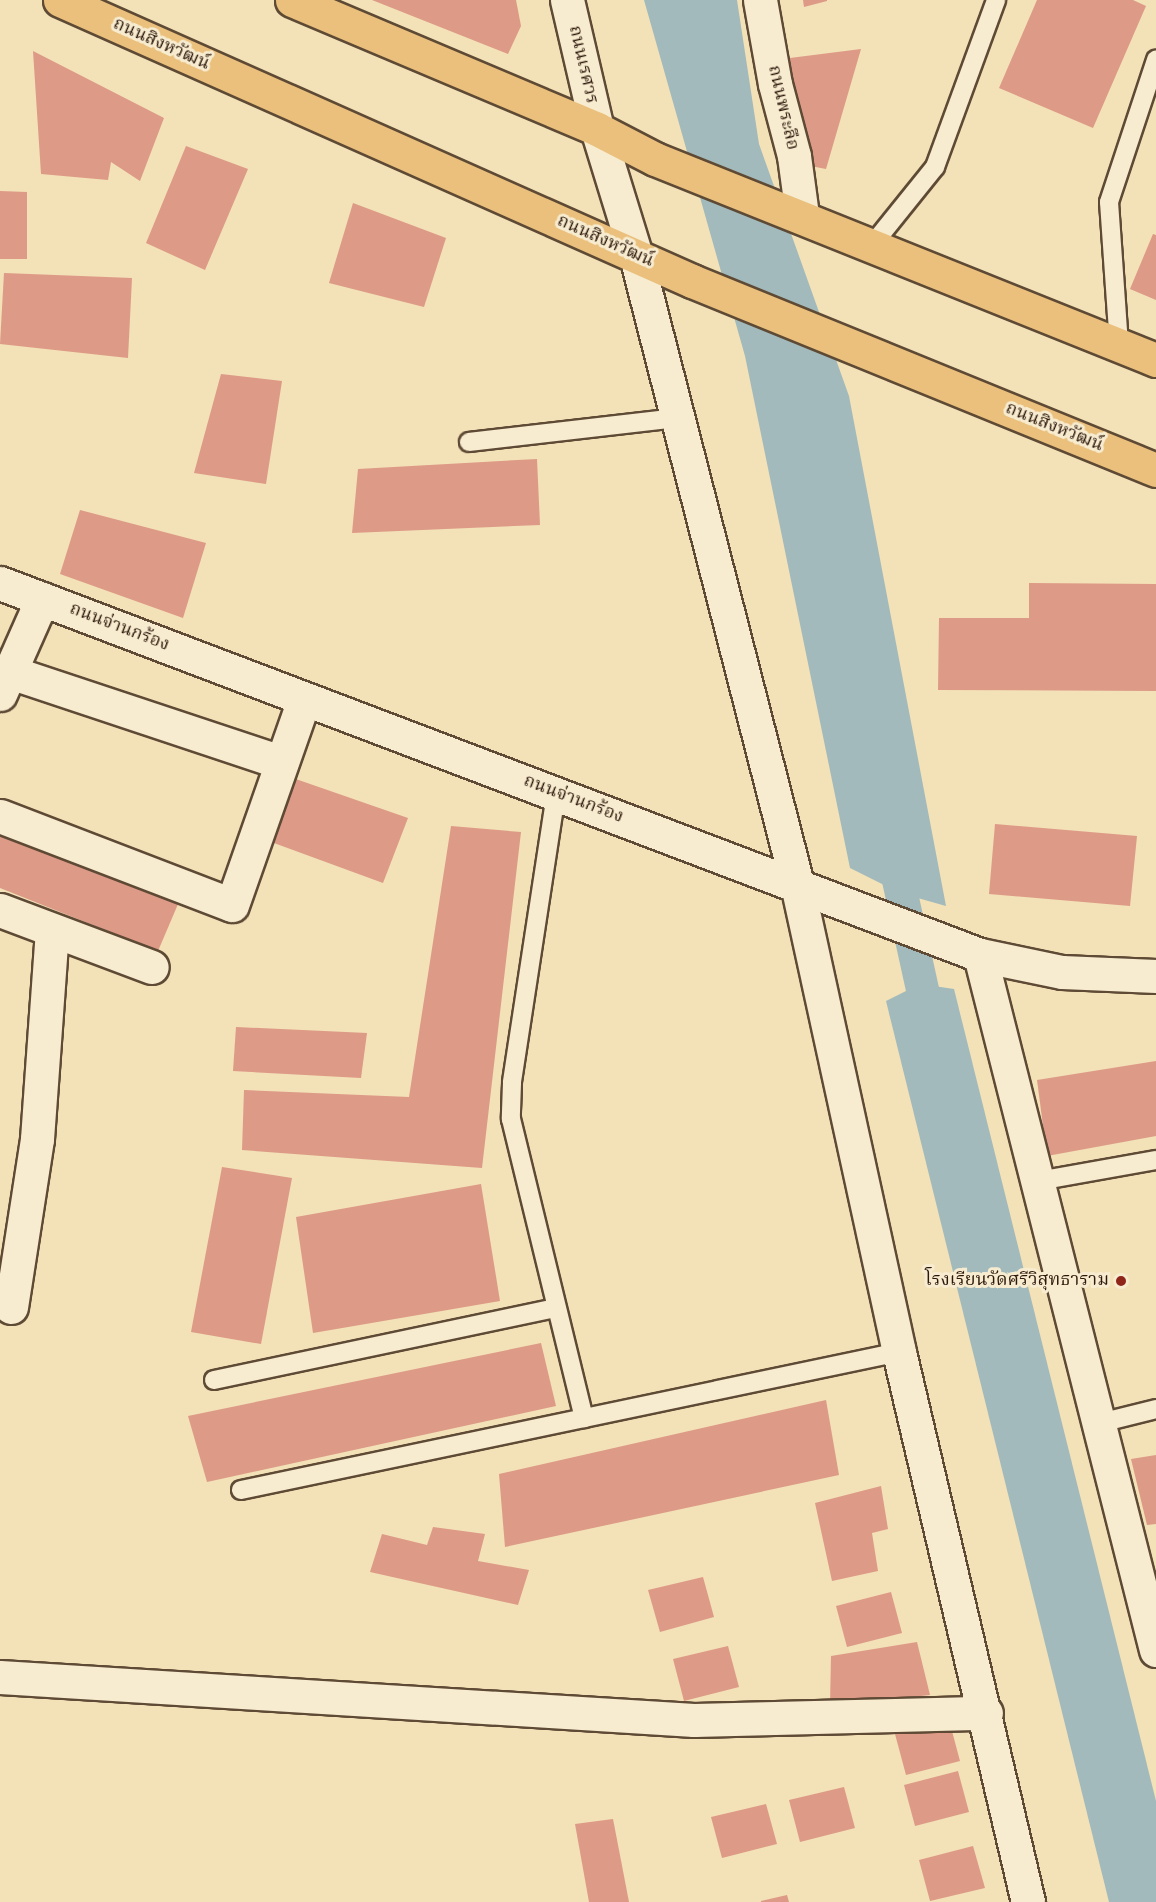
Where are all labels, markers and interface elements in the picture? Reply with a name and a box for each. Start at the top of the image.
street label: ถนนสิงหวัฒน์ [109,14,213,76]
street label: ถนนเรศวร [562,24,602,106]
street label: ถนนพระลือ [762,63,802,153]
street label: ถนนสิงหวัฒน์ [553,211,657,273]
street label: ถนนสิงหวัฒน์ [1002,399,1106,457]
street label: ถนนจ่านกร้อง [66,599,172,657]
street label: ถนนจ่านกร้อง [520,771,626,829]
place label: โรงเรียนวัดศรีวิสุทธาราม [925,1270,1109,1292]
marker: โรงเรียนวัดศรีวิสุทธาราม [1114,1274,1128,1288]

